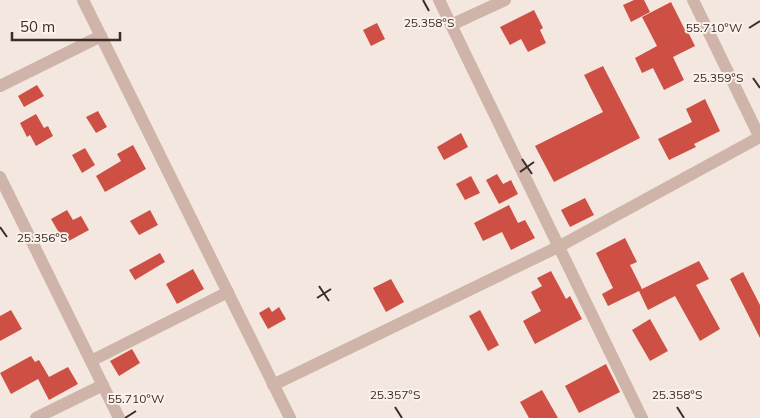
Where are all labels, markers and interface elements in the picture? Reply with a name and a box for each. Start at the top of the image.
scale bar [12,10,120,42]
text: 25.358°S [404,15,454,30]
text: 50 m [20,17,55,36]
text: 55.710°W [686,20,742,35]
text: 25.359°S [693,70,743,85]
text: 25.356°S [17,230,67,245]
text: 25.357°S [370,387,420,402]
text: 25.358°S [652,387,702,402]
text: 55.710°W [108,391,164,406]

